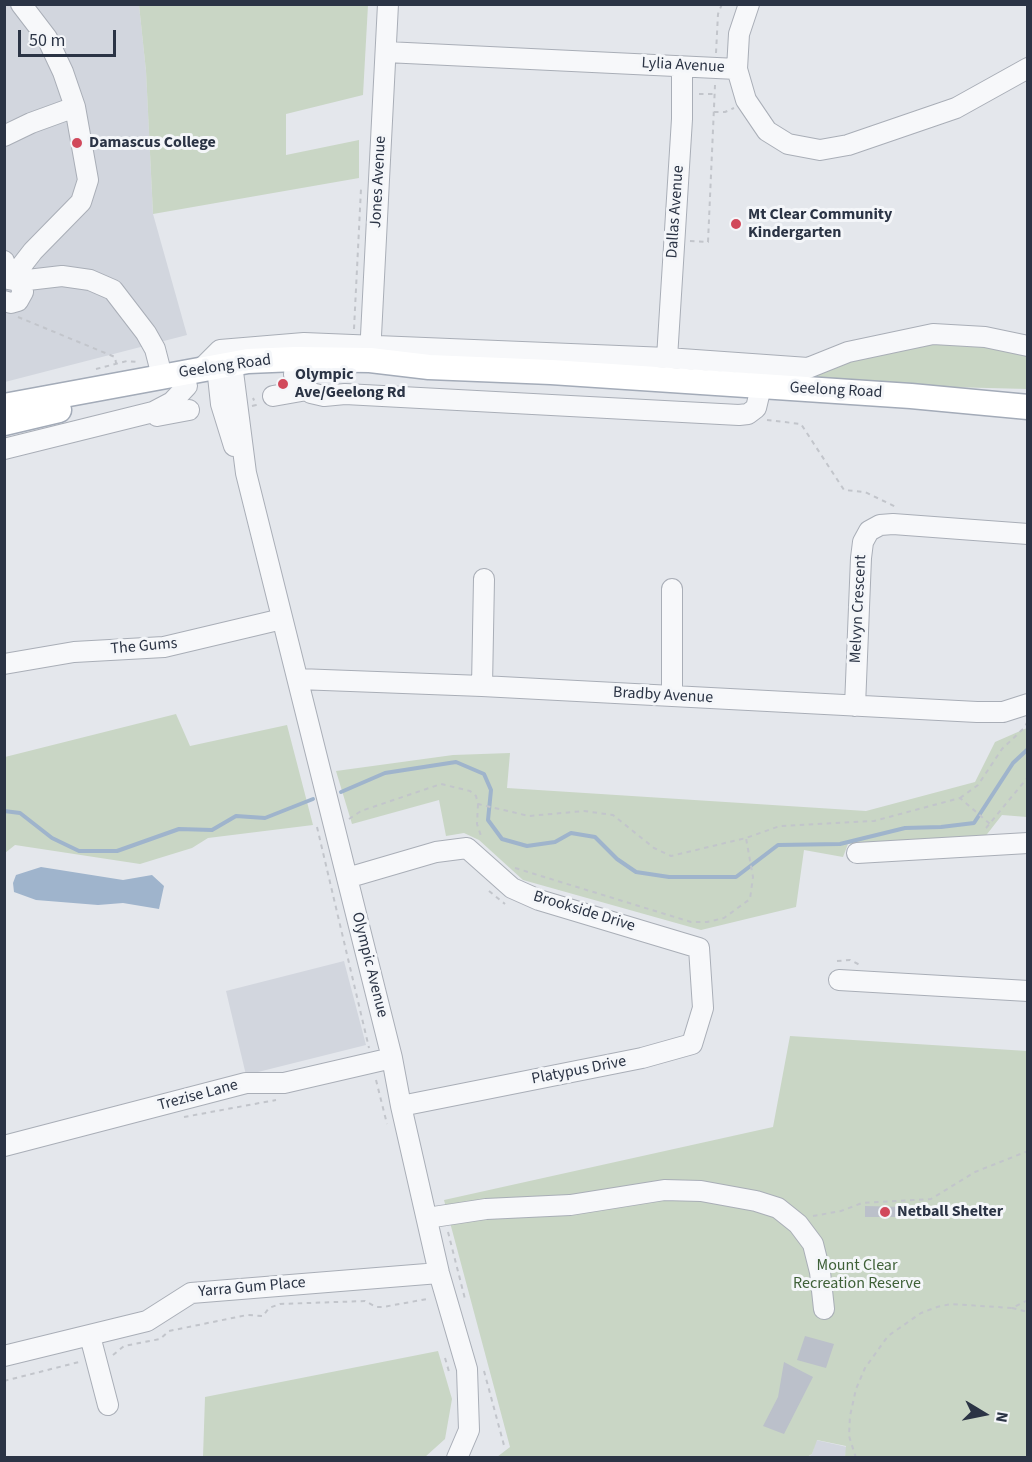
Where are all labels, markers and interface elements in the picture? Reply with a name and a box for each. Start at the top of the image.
scale bar [21,18,118,56]
text: 50 m [29,28,65,53]
street label: Lylia Avenue [641,54,725,78]
place label: Damascus College [89,133,216,153]
street label: Jones Avenue [367,135,391,229]
marker: Damascus College [70,136,84,150]
street label: Dallas Avenue [663,165,689,259]
place label: Mt Clear Community Kindergarten [748,205,892,243]
marker: Mt Clear Community Kindergarten [729,217,743,231]
street label: Geelong Road [178,351,272,383]
place label: Olympic Ave/Geelong Rd [295,365,406,403]
marker: Olympic Ave/Geelong Rd [276,377,290,391]
street label: Geelong Road [789,379,883,403]
street label: Melvyn Crescent [847,554,871,664]
street label: The Gums [110,635,178,659]
street label: Bradby Avenue [612,684,714,708]
street label: Brookside Drive [531,887,637,937]
street label: Olympic Avenue [347,910,391,1020]
street label: Platypus Drive [530,1052,628,1090]
street label: Trezise Lane [156,1076,240,1116]
place label: Netball Shelter [897,1202,1003,1222]
marker: Netball Shelter [878,1205,892,1219]
park label: Mount Clear Recreation Reserve [793,1256,921,1294]
street label: Yarra Gum Place [198,1274,306,1302]
north arrow [954,1384,1014,1444]
text: N [990,1410,1013,1424]

